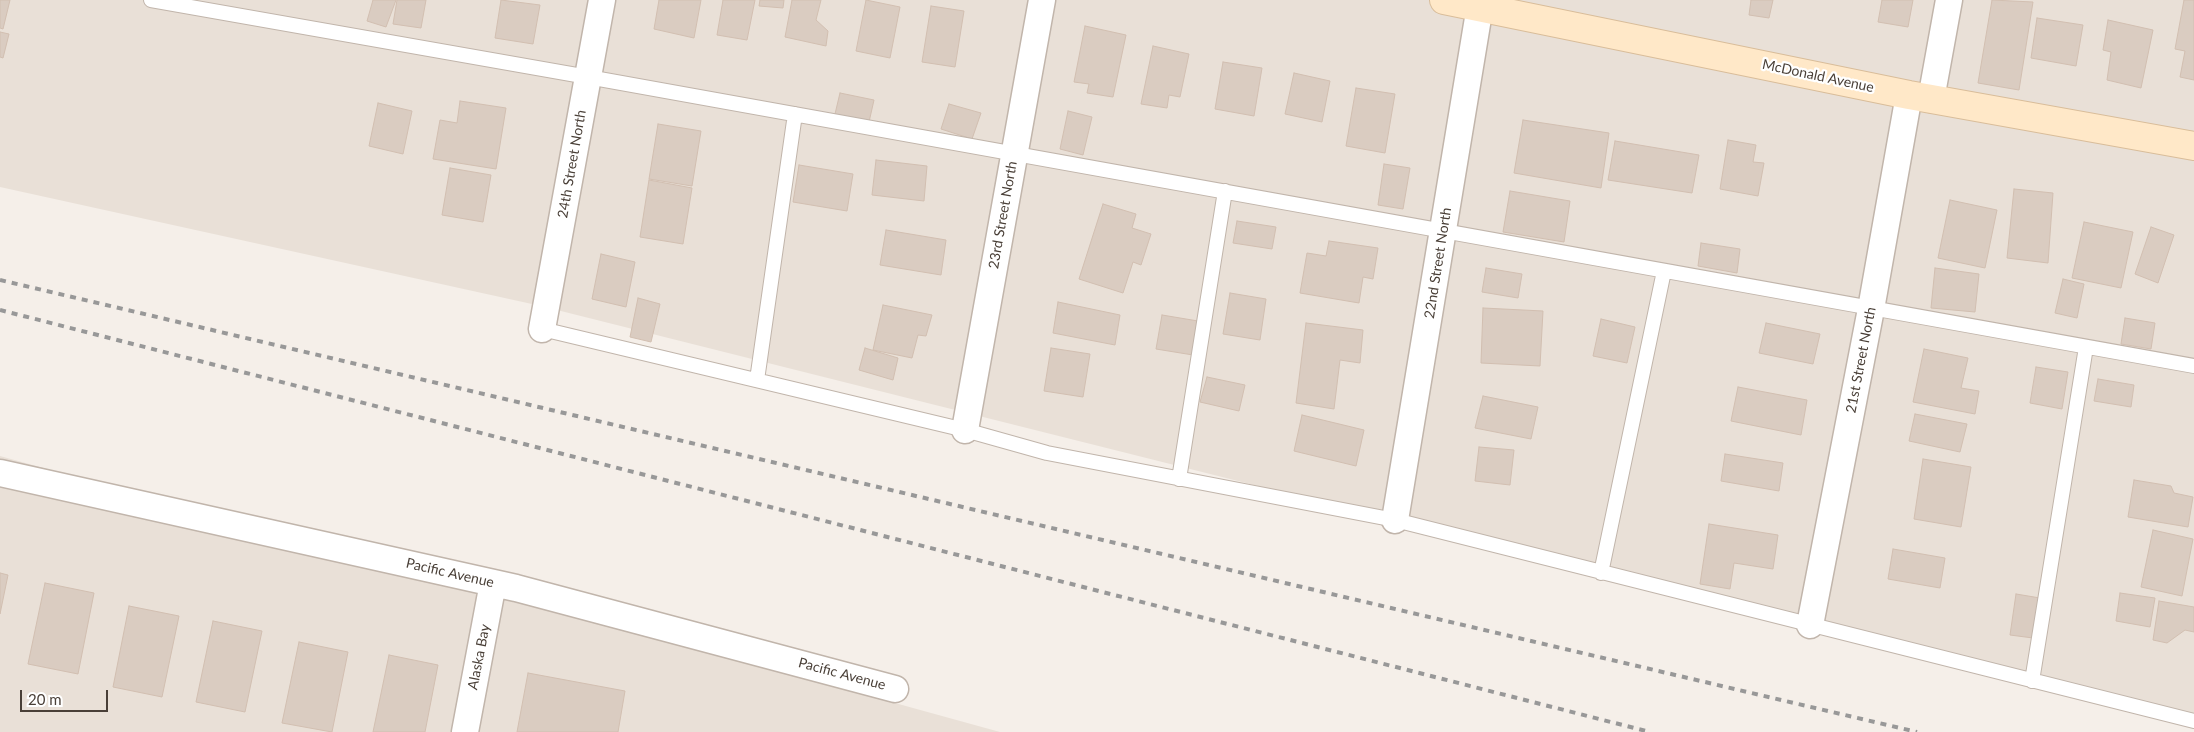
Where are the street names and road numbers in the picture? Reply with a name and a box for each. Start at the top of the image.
street label: McDonald Avenue [1761,56,1875,96]
street label: 24th Street North [554,109,590,219]
street label: 23rd Street North [985,160,1021,270]
street label: 22nd Street North [1421,206,1455,320]
street label: 21st Street North [1842,306,1880,414]
street label: Pacific Avenue [404,555,496,591]
street label: Alaska Bay [464,623,494,691]
street label: Pacific Avenue [796,654,888,694]

